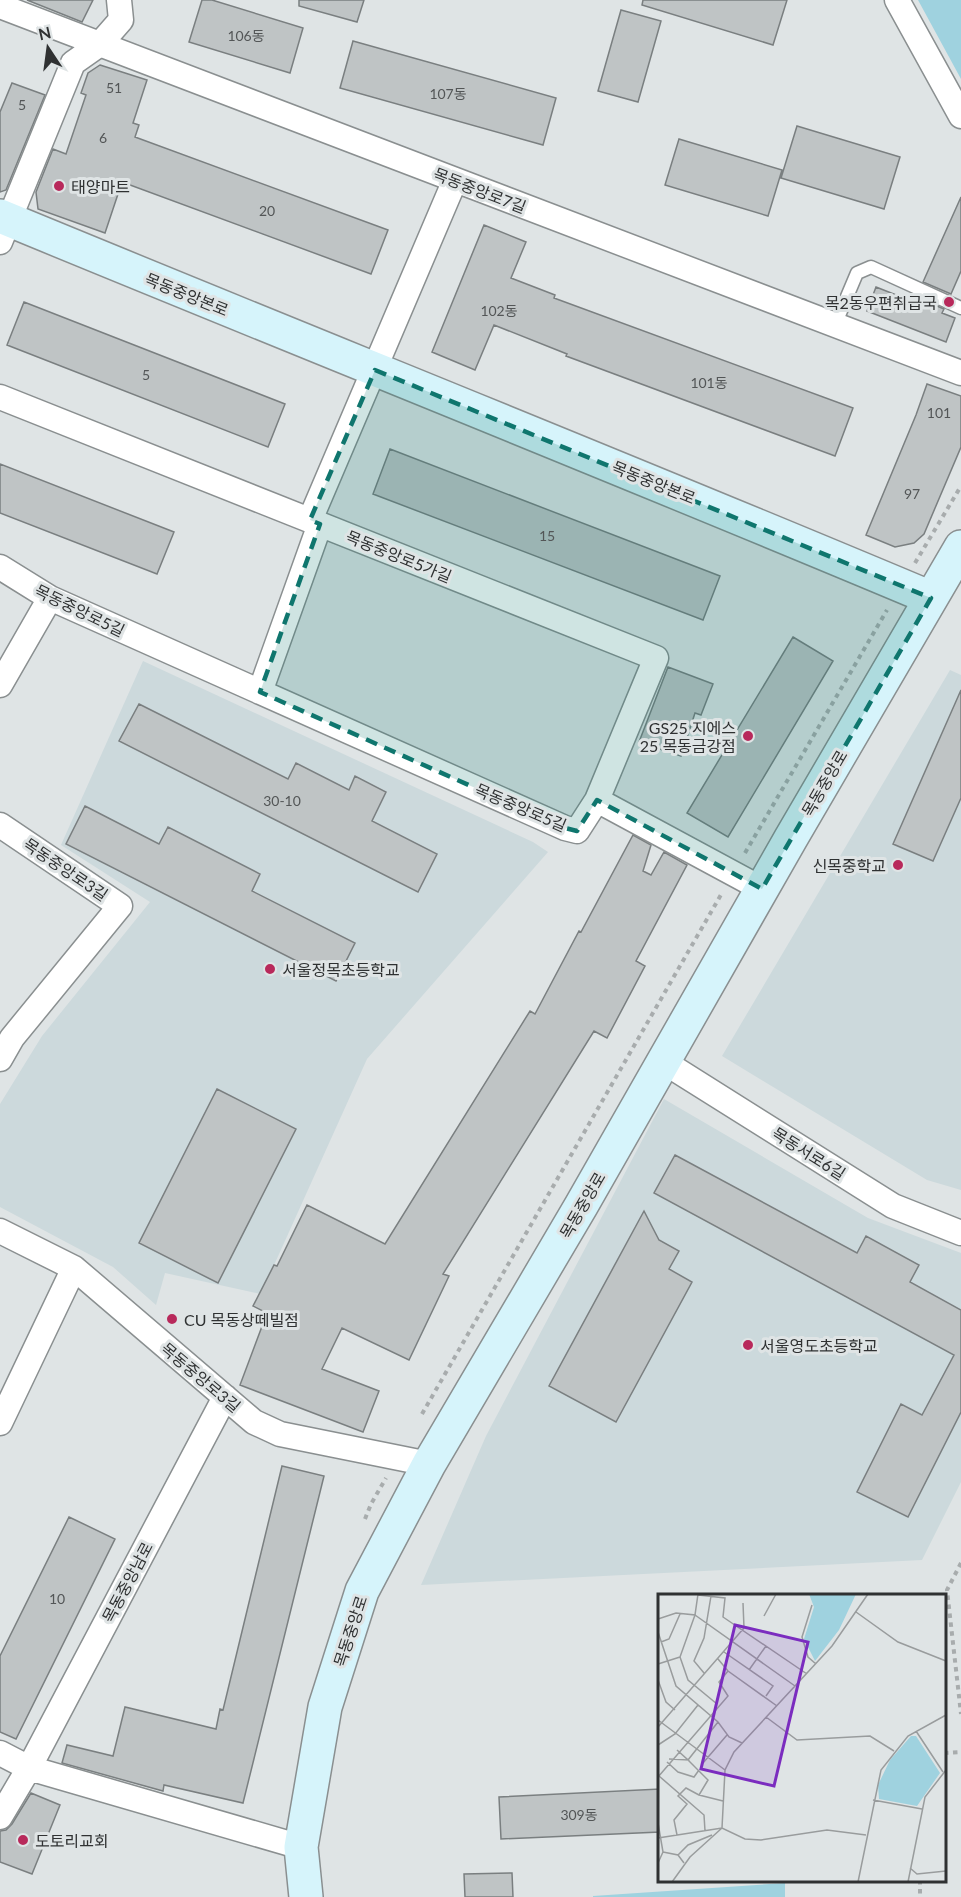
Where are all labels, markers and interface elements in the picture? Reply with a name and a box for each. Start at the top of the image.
north arrow [18,18,78,78]
text: N [36,22,53,44]
house number: 106동 [227,27,265,44]
house number: 51 [106,79,122,96]
house number: 107동 [429,85,467,102]
house number: 5 [18,96,26,113]
house number: 6 [99,129,107,146]
street label: 목동중앙로7길 [431,164,529,216]
place label: 태양마트 [71,177,130,196]
marker: 태양마트 [52,179,66,193]
house number: 20 [259,202,275,219]
street label: 목동중앙본로 [142,269,232,319]
place label: 목2동우편취급국 [825,293,937,312]
marker: 목2동우편취급국 [942,295,956,309]
house number: 102동 [480,302,518,319]
house number: 5 [142,366,150,383]
house number: 101동 [690,374,728,391]
house number: 101 [927,404,951,421]
street label: 목동중앙본로 [609,457,699,507]
house number: 97 [904,485,920,502]
street label: 목동중앙로5가길 [343,526,455,586]
house number: 15 [539,527,555,544]
street label: 목동중앙로5길 [32,580,128,640]
place label: GS25 지에스 25 목동금강점 [640,718,736,755]
marker: GS25 지에스 25 목동금강점 [741,729,755,743]
street label: 목동중앙로 [797,746,851,820]
street label: 목동중앙로5길 [472,779,570,835]
house number: 30-10 [263,792,301,809]
street label: 목동중앙로3길 [20,834,112,904]
place label: 신목중학교 [812,856,886,875]
marker: 신목중학교 [891,858,905,872]
place label: 서울정목초등학교 [282,960,400,979]
marker: 서울정목초등학교 [263,962,277,976]
street label: 목동서로6길 [769,1123,849,1183]
street label: 목동중앙로 [555,1168,609,1242]
place label: CU 목동상떼빌점 [184,1310,299,1329]
marker: CU 목동상떼빌점 [165,1312,179,1326]
place label: 서울영도초등학교 [760,1336,878,1355]
street label: 목동중앙로3길 [158,1338,244,1416]
marker: 서울영도초등학교 [741,1338,755,1352]
street label: 목동중앙남로 [98,1538,156,1625]
house number: 10 [49,1590,65,1607]
street label: 목동중앙로 [330,1593,370,1669]
inset map [658,1594,946,1882]
house number: 309동 [560,1806,598,1823]
place label: 도토리교회 [35,1831,109,1850]
marker: 도토리교회 [16,1833,30,1847]

